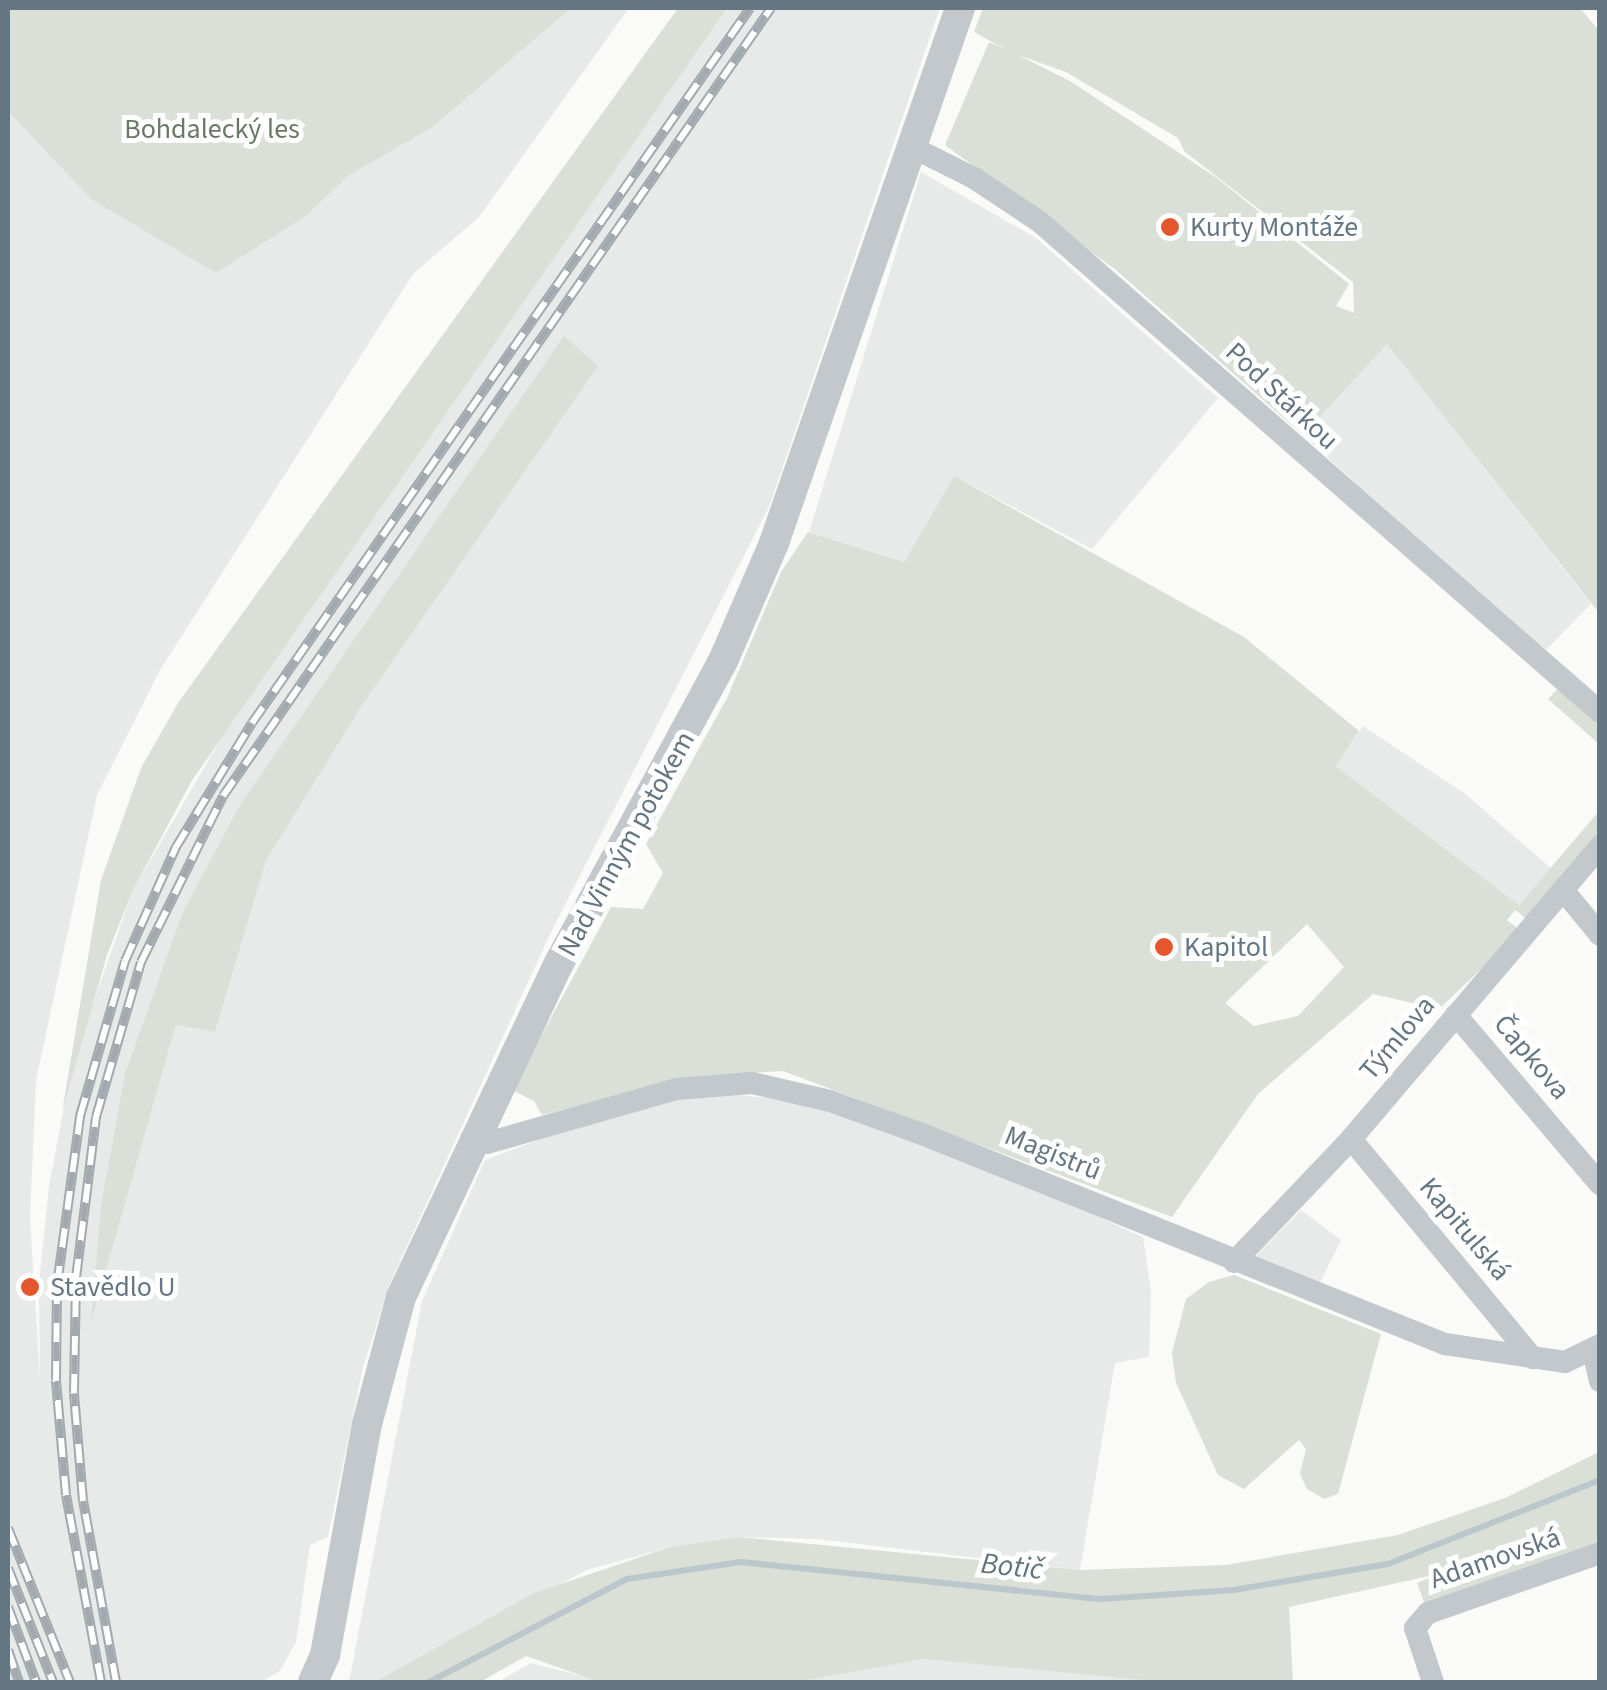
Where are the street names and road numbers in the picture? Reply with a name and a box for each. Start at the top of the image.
street label: Pod Stárkou [1219,335,1345,457]
street label: Nad Vinným potokem [550,726,702,962]
street label: Týmlova [1352,989,1442,1087]
street label: Čapkova [1487,1008,1577,1106]
street label: Magistrů [1000,1118,1106,1188]
street label: Kapitulská [1412,1171,1518,1287]
street label: Adamovská [1425,1520,1565,1596]

